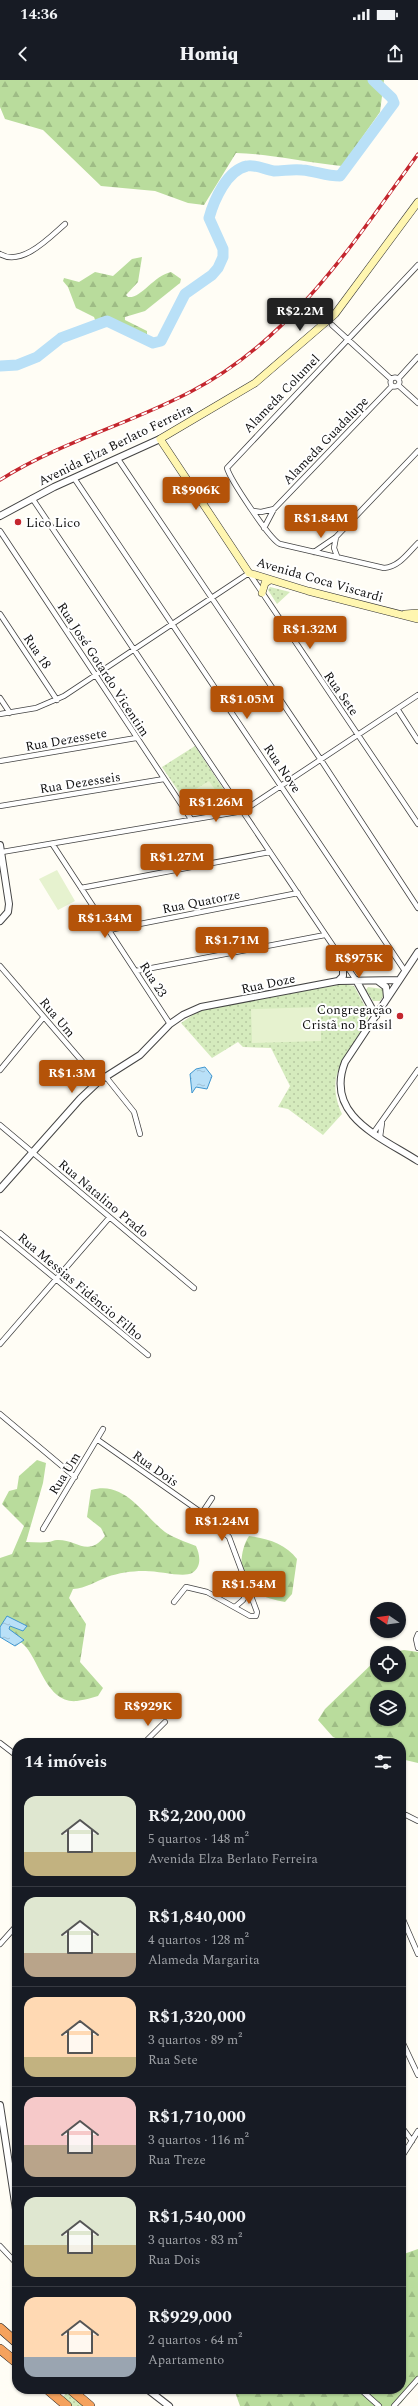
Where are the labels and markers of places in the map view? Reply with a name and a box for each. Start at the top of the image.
pin: R$2.2M [267,298,333,332]
pin: R$906K [163,477,229,511]
pin: R$1.84M [284,505,358,539]
place label: Lico Lico [26,513,80,533]
marker: Lico Lico [13,517,23,527]
pin: R$1.32M [273,616,347,650]
pin: R$1.05M [210,686,284,720]
pin: R$1.26M [179,789,253,823]
pin: R$1.27M [140,844,214,878]
pin: R$1.34M [68,905,142,939]
pin: R$1.71M [195,927,269,961]
pin: R$975K [326,945,392,979]
place label: Congregação Cristã no Brasil [302,1000,392,1035]
marker: Congregação Cristã no Brasil [395,1011,405,1021]
pin: R$1.3M [39,1060,105,1094]
pin: R$1.24M [185,1508,259,1542]
pin: R$1.54M [212,1571,286,1605]
pin: R$929K [115,1693,181,1727]

